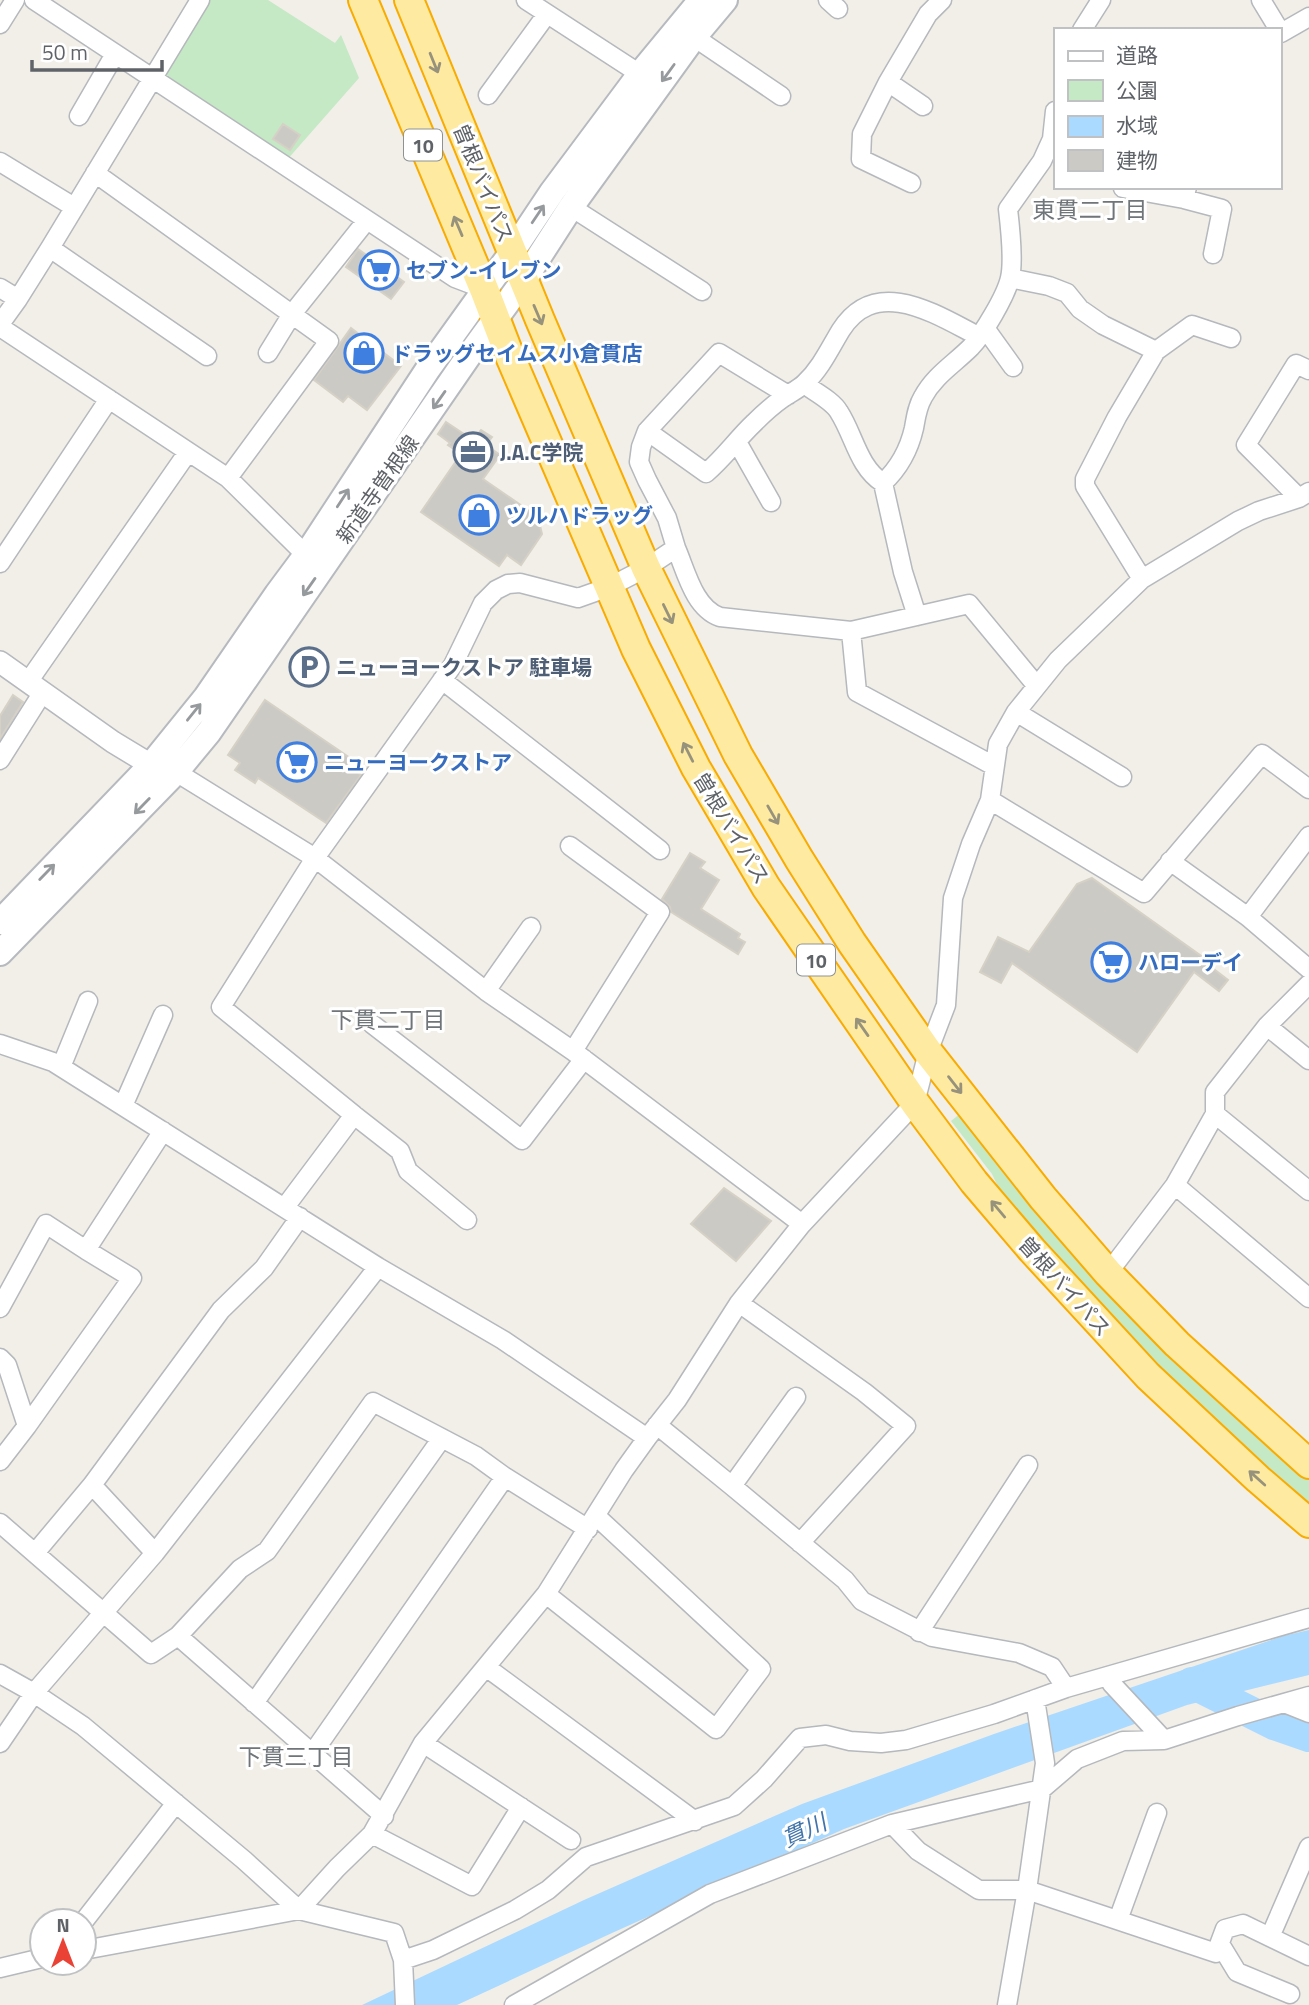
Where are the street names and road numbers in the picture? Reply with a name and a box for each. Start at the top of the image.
street label: 曽根バイパス [446,119,522,247]
road number: 10 [404,130,442,160]
street label: 新道寺曽根線 [328,428,426,550]
street label: 曽根バイパス [686,766,778,890]
road number: 10 [797,944,835,976]
street label: 曽根バイパス [1011,1229,1119,1343]

